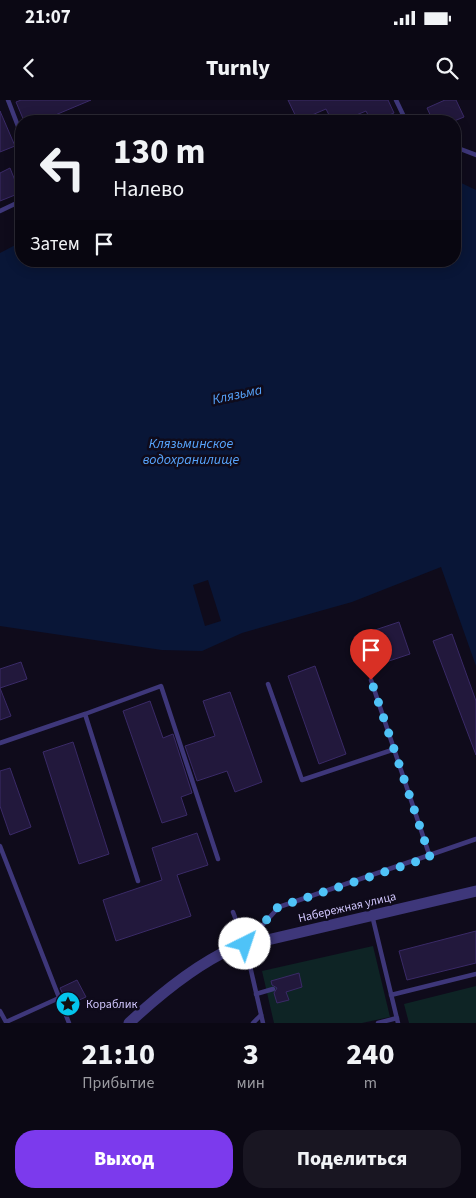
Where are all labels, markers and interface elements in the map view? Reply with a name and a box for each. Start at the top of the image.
text: 21:07 [25,4,71,31]
text: Turnly [206,52,270,84]
icon: back [15,54,43,82]
icon: search [433,54,461,82]
text: 130 m [113,127,205,177]
icon: left [30,135,95,200]
text: Налево [113,173,184,205]
icon: arrive [90,230,118,258]
text: Затем [30,231,80,258]
water label: Клязьма [210,380,265,410]
water label: Клязьминское водохранилище [143,434,240,470]
pin [350,629,392,680]
icon: arrive [357,636,385,664]
street label: Набережная улица [296,888,398,927]
position arrow [218,917,270,969]
place icon: Кораблик [55,991,81,1017]
place label: Кораблик [86,996,137,1013]
text: 21:10 [82,1033,155,1076]
text: 3 [243,1033,259,1076]
text: 240 [346,1033,394,1076]
text: Прибытие [82,1072,154,1094]
text: мин [237,1072,265,1094]
text: m [364,1072,377,1094]
button: Выход [15,1130,233,1188]
button: Поделиться [243,1130,461,1188]

